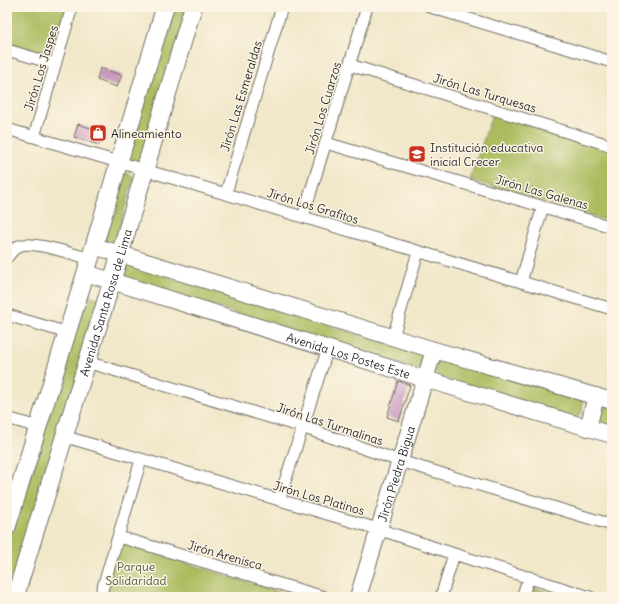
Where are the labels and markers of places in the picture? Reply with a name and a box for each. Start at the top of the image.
shop icon: Alineamiento [88,123,108,143]
place label: Alineamiento [111,126,182,141]
place label: Institución educativa inicial Crecer [430,140,543,169]
school or university icon: Institución educativa inicial Crecer [407,144,427,164]

